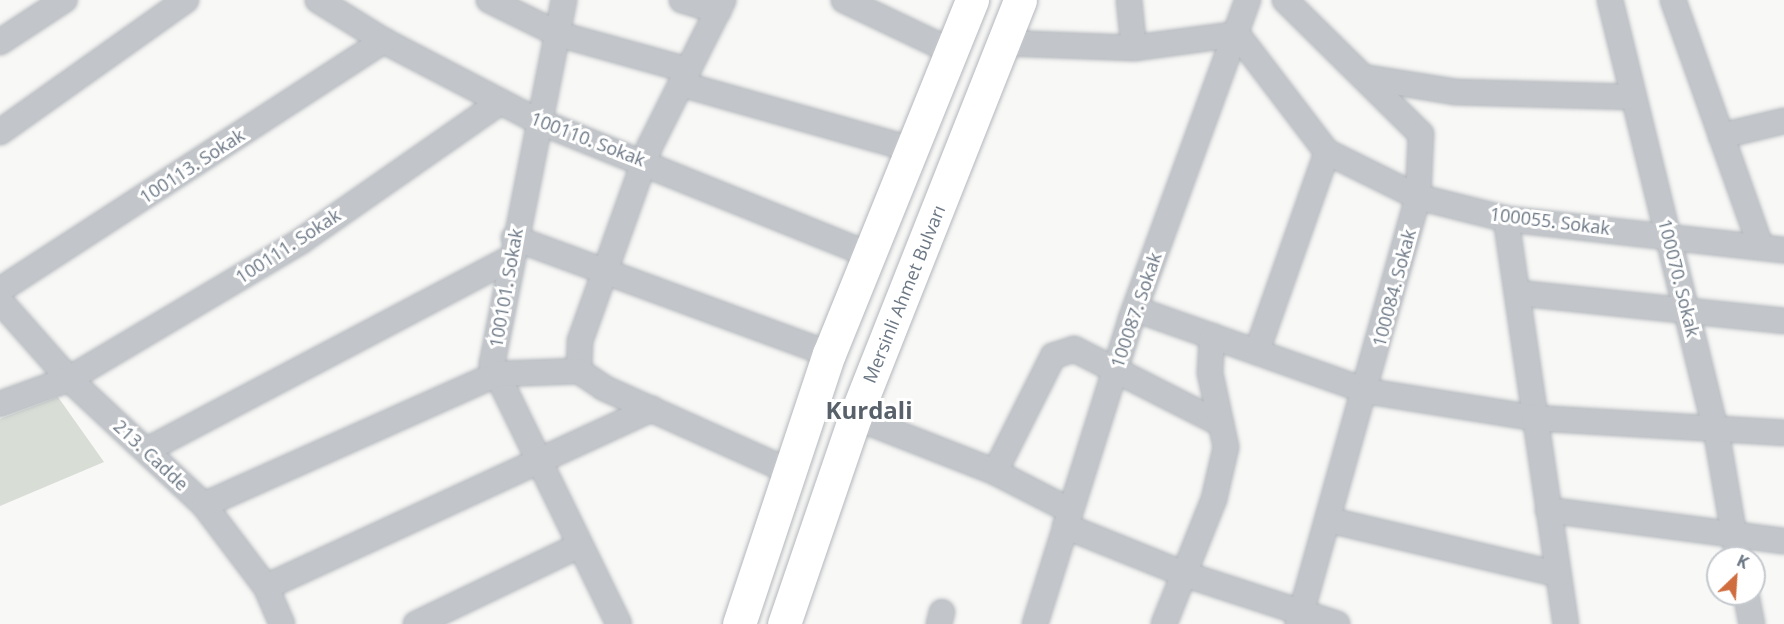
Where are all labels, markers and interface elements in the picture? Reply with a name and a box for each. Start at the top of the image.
street label: 100110. Sokak [528,107,648,171]
street label: 100113. Sokak [135,124,249,208]
street label: Mersinli Ahmet Bulvarı [858,202,950,386]
street label: 100055. Sokak [1489,203,1611,239]
street label: 100111. Sokak [231,204,345,288]
street label: 100070. Sokak [1654,217,1704,339]
street label: 100101. Sokak [485,227,527,349]
street label: 100084. Sokak [1368,227,1420,349]
street label: 100087. Sokak [1106,249,1166,371]
district label: Kurdali [826,396,912,424]
street label: 213. Cadde [109,415,193,495]
north arrow [1706,546,1766,606]
text: K [1733,549,1752,574]

